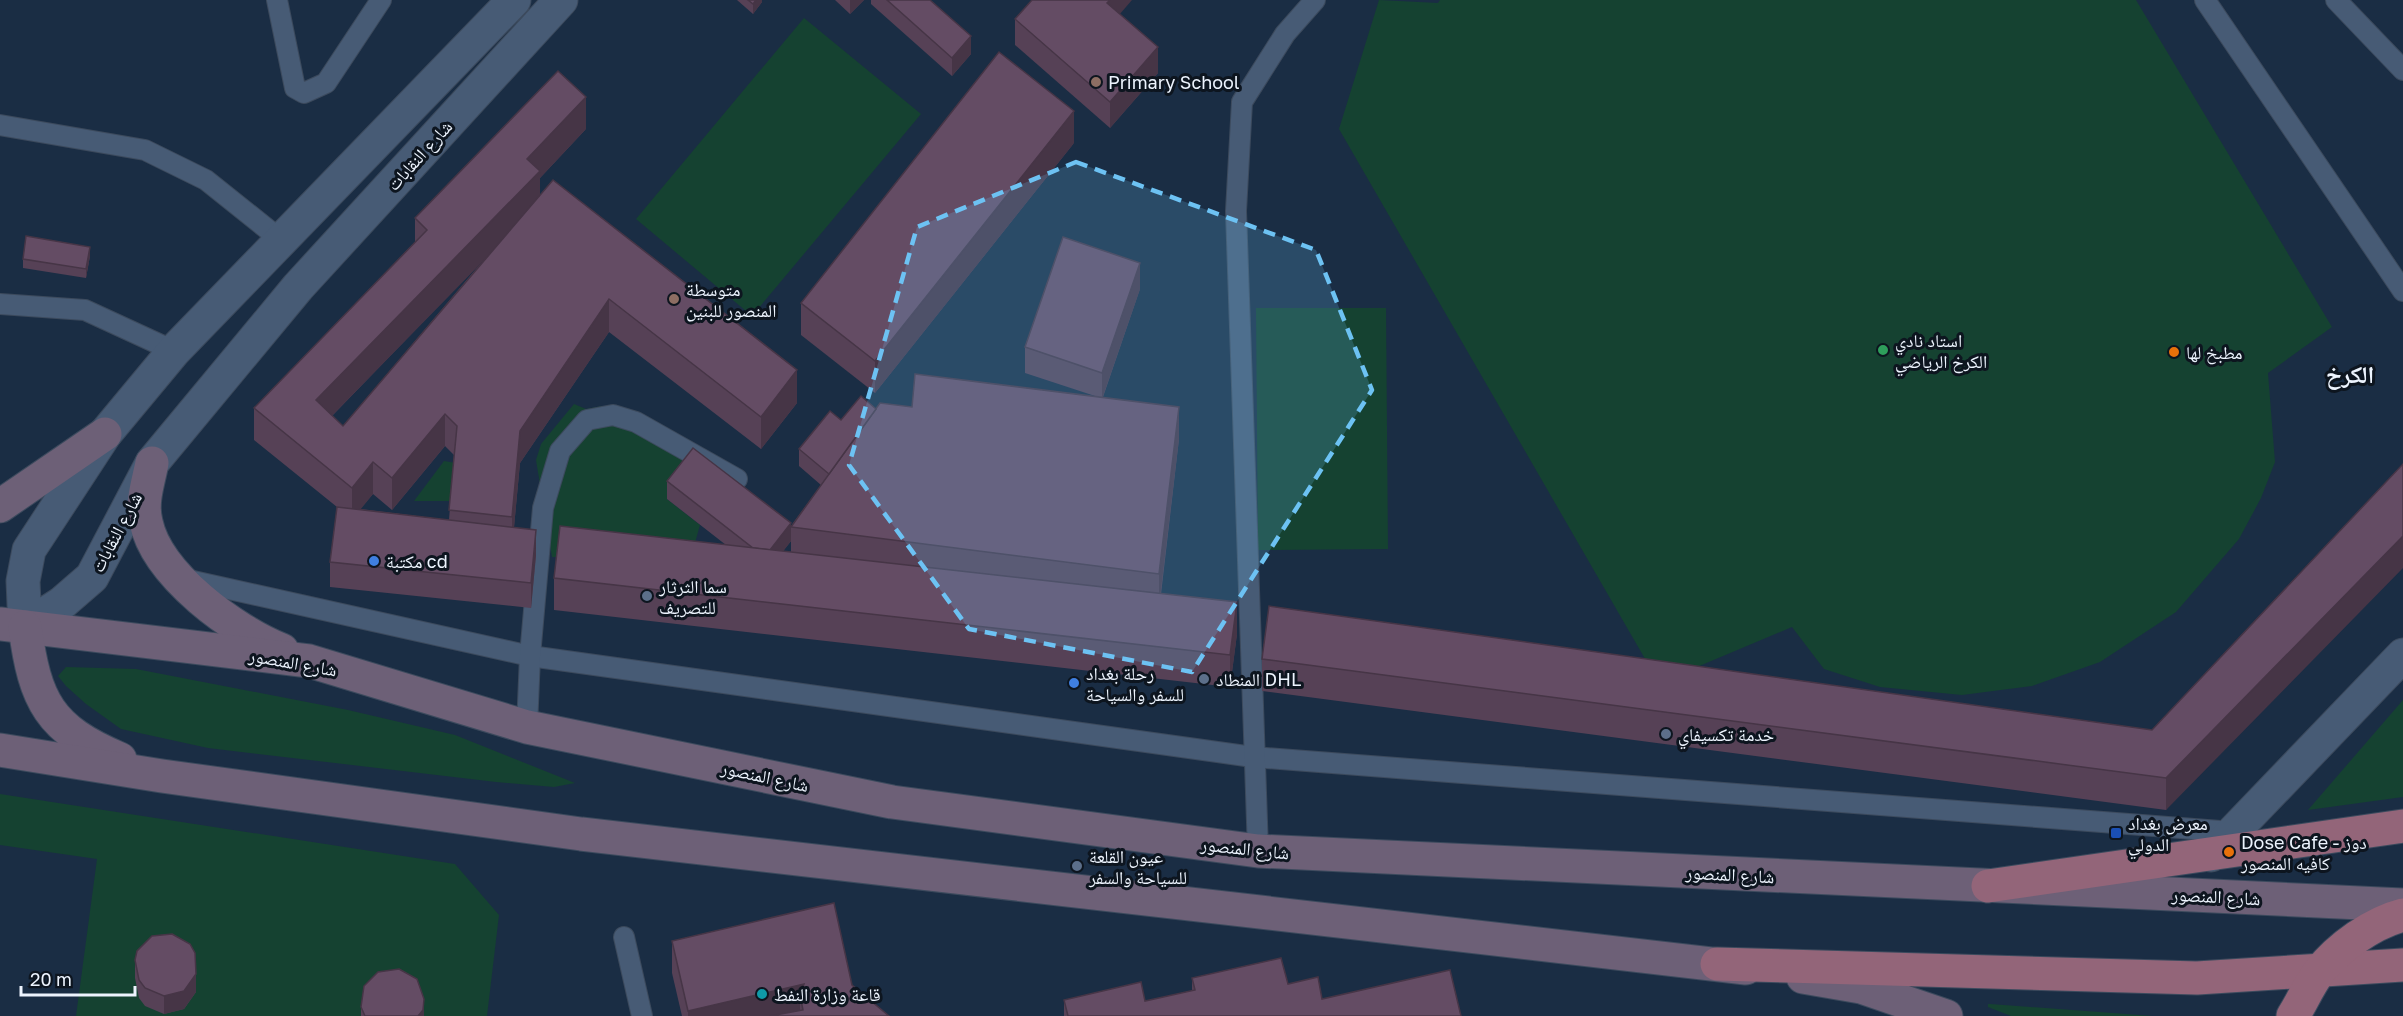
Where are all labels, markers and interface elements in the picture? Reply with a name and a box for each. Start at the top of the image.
place label: Primary School [1108,71,1240,93]
marker: Primary School [1089,75,1103,89]
street label: شارع النقابات [382,115,457,195]
place label: متوسطة المنصور للبنين [686,278,776,322]
marker: متوسطة المنصور للبنين [667,292,681,306]
place label: استاد نادي الكرخ الرياضي [1895,329,1987,377]
place label: مطبخ لها [2186,341,2243,365]
marker: استاد نادي الكرخ الرياضي [1876,343,1890,357]
marker: مطبخ لها [2167,345,2181,359]
district label: الكرخ [2326,359,2374,390]
street label: شارع النقابات [86,488,147,576]
place label: مكتبة cd [386,550,448,573]
marker: مكتبة cd [367,554,381,568]
place label: سما الثرثار للتصريف [658,575,727,618]
marker: سما الثرثار للتصريف [640,589,654,603]
street label: شارع المنصور [246,643,339,682]
place label: رحلة بغداد للسفر والسياحة [1086,662,1184,705]
place label: المنطاد DHL [1216,668,1301,690]
marker: المنطاد DHL [1197,672,1211,686]
marker: رحلة بغداد للسفر والسياحة [1067,676,1081,690]
place label: خدمة تكسيفاي [1678,723,1774,750]
marker: خدمة تكسيفاي [1659,727,1673,741]
street label: شارع المنصور [718,756,811,797]
place label: معرض بغداد الدولي [2128,812,2208,860]
marker: معرض بغداد الدولي [2109,826,2123,840]
place label: Dose Cafe - دوز كافيه المنصور [2240,831,2367,874]
street label: شارع المنصور [1199,832,1290,865]
place label: عيون القلعة للسياحة والسفر [1088,845,1187,888]
marker: Dose Cafe - دوز كافيه المنصور [2222,845,2236,859]
marker: عيون القلعة للسياحة والسفر [1070,859,1084,873]
street label: شارع المنصور [1684,861,1775,888]
street label: شارع المنصور [2170,883,2261,910]
scale bar [21,959,135,997]
text: 20 m [30,968,72,990]
place label: قاعة وزارة النفط [774,983,881,1005]
marker: قاعة وزارة النفط [755,987,769,1001]

